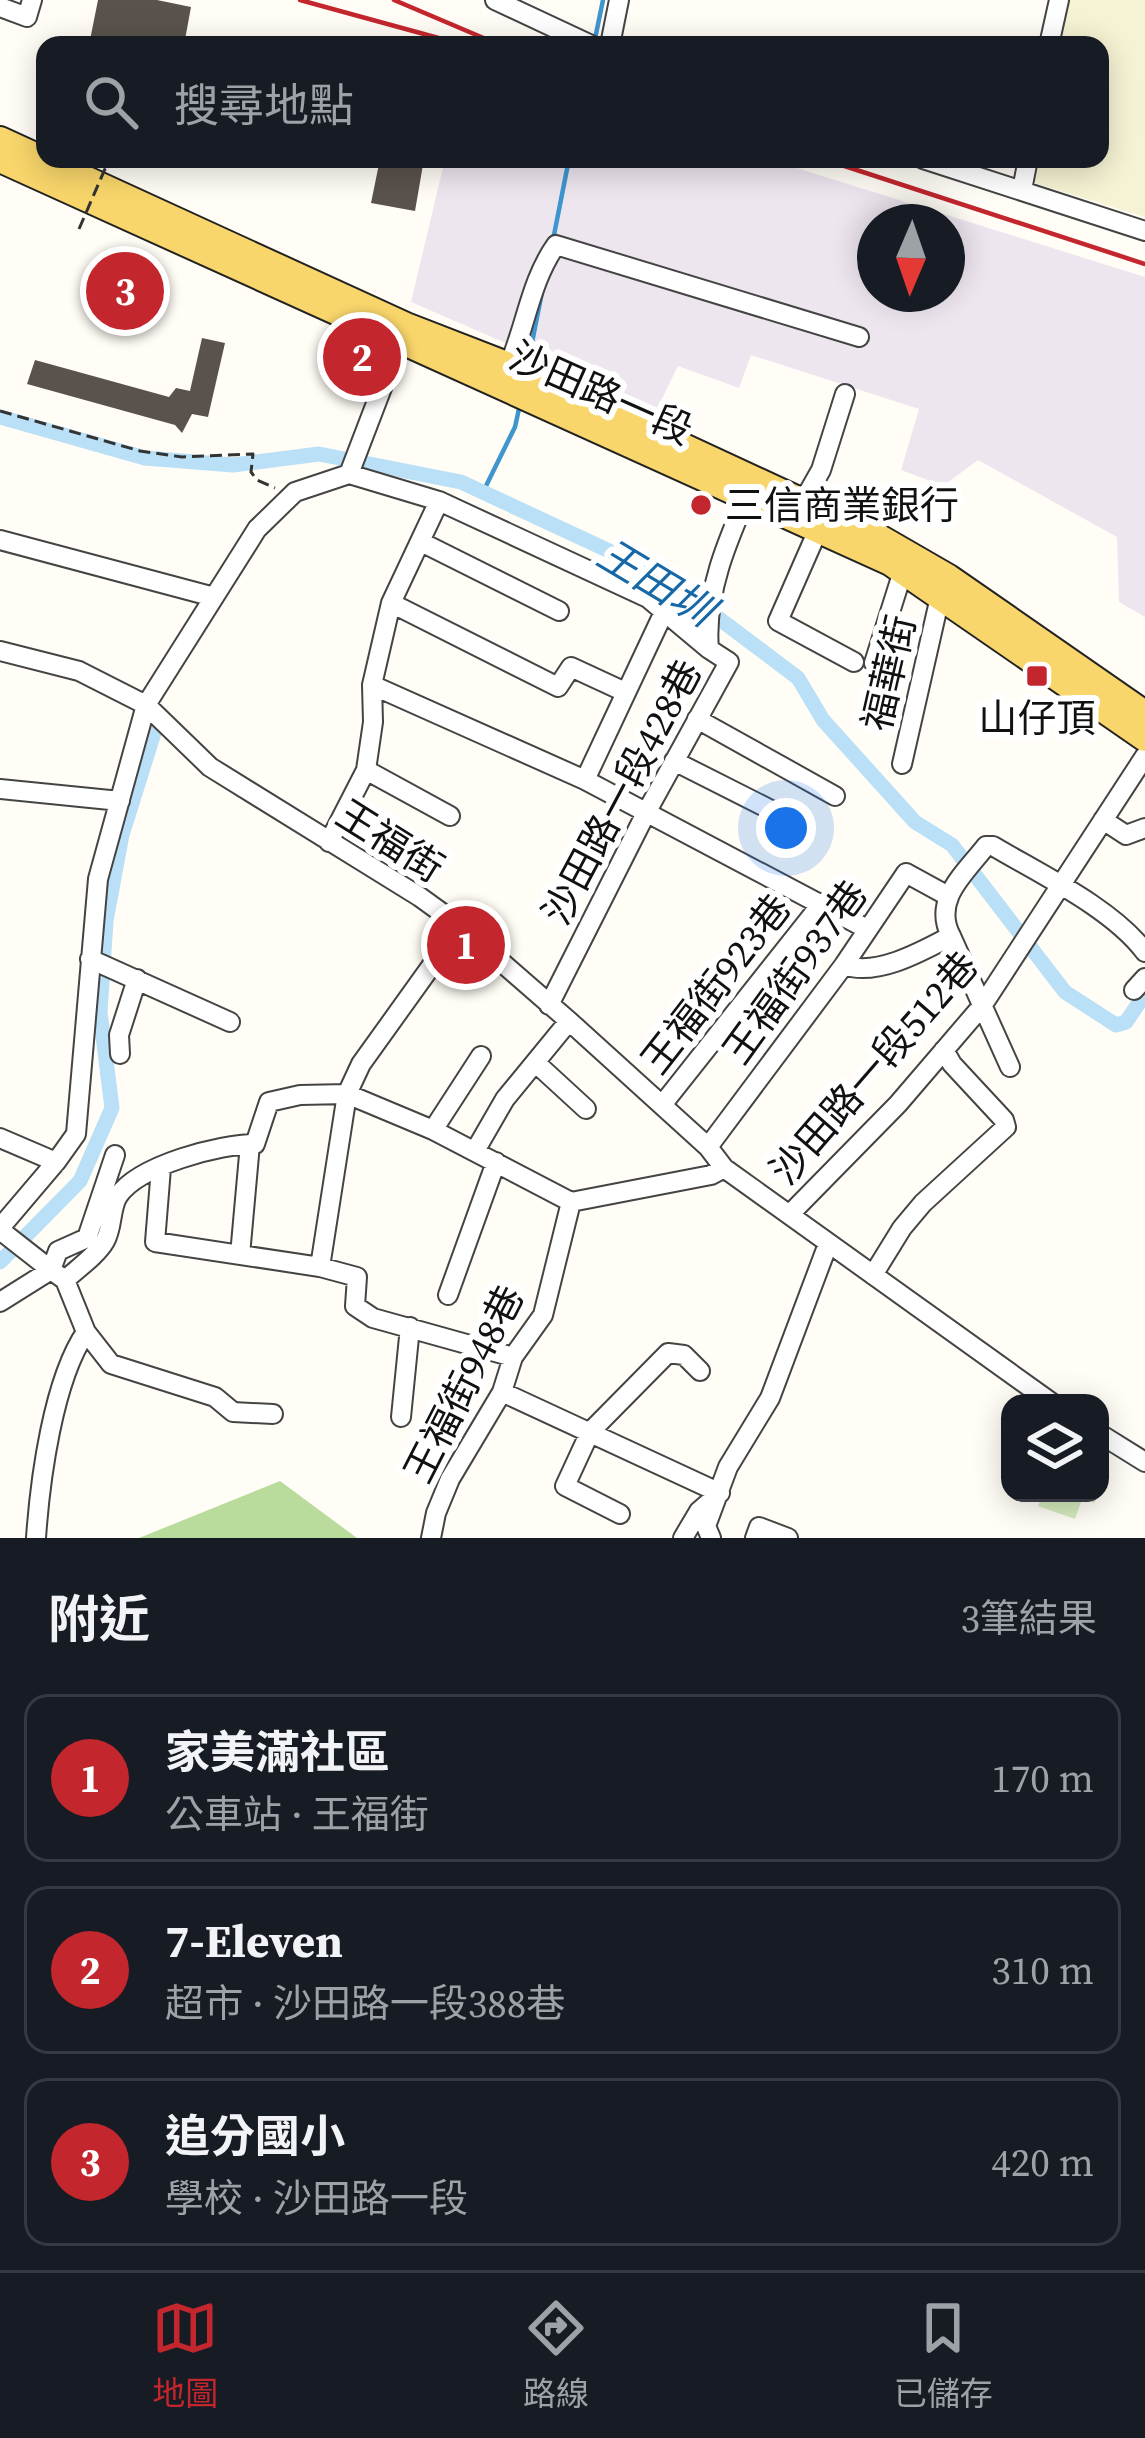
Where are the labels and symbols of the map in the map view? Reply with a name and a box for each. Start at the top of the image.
north arrow [857,204,965,312]
pin: 3 [86,246,164,336]
pin: 2 [323,312,401,402]
street label: 沙田路一段 [501,329,701,457]
place label: 三信商業銀行 [725,479,959,532]
marker: 三信商業銀行 [688,492,714,518]
water label: 王田圳 [587,525,730,642]
street label: 福華街 [850,610,928,736]
street label: 沙田路一段428巷 [530,650,714,934]
marker: 山仔頂 [1024,663,1050,689]
place label: 山仔頂 [978,692,1096,745]
street label: 王福街 [326,788,454,894]
your location [756,798,816,858]
street label: 王福街937巷 [711,870,879,1074]
street label: 王福街923巷 [629,883,803,1085]
pin: 1 [427,900,505,990]
street label: 沙田路一段512巷 [758,940,990,1196]
street label: 王福街948巷 [392,1276,536,1492]

